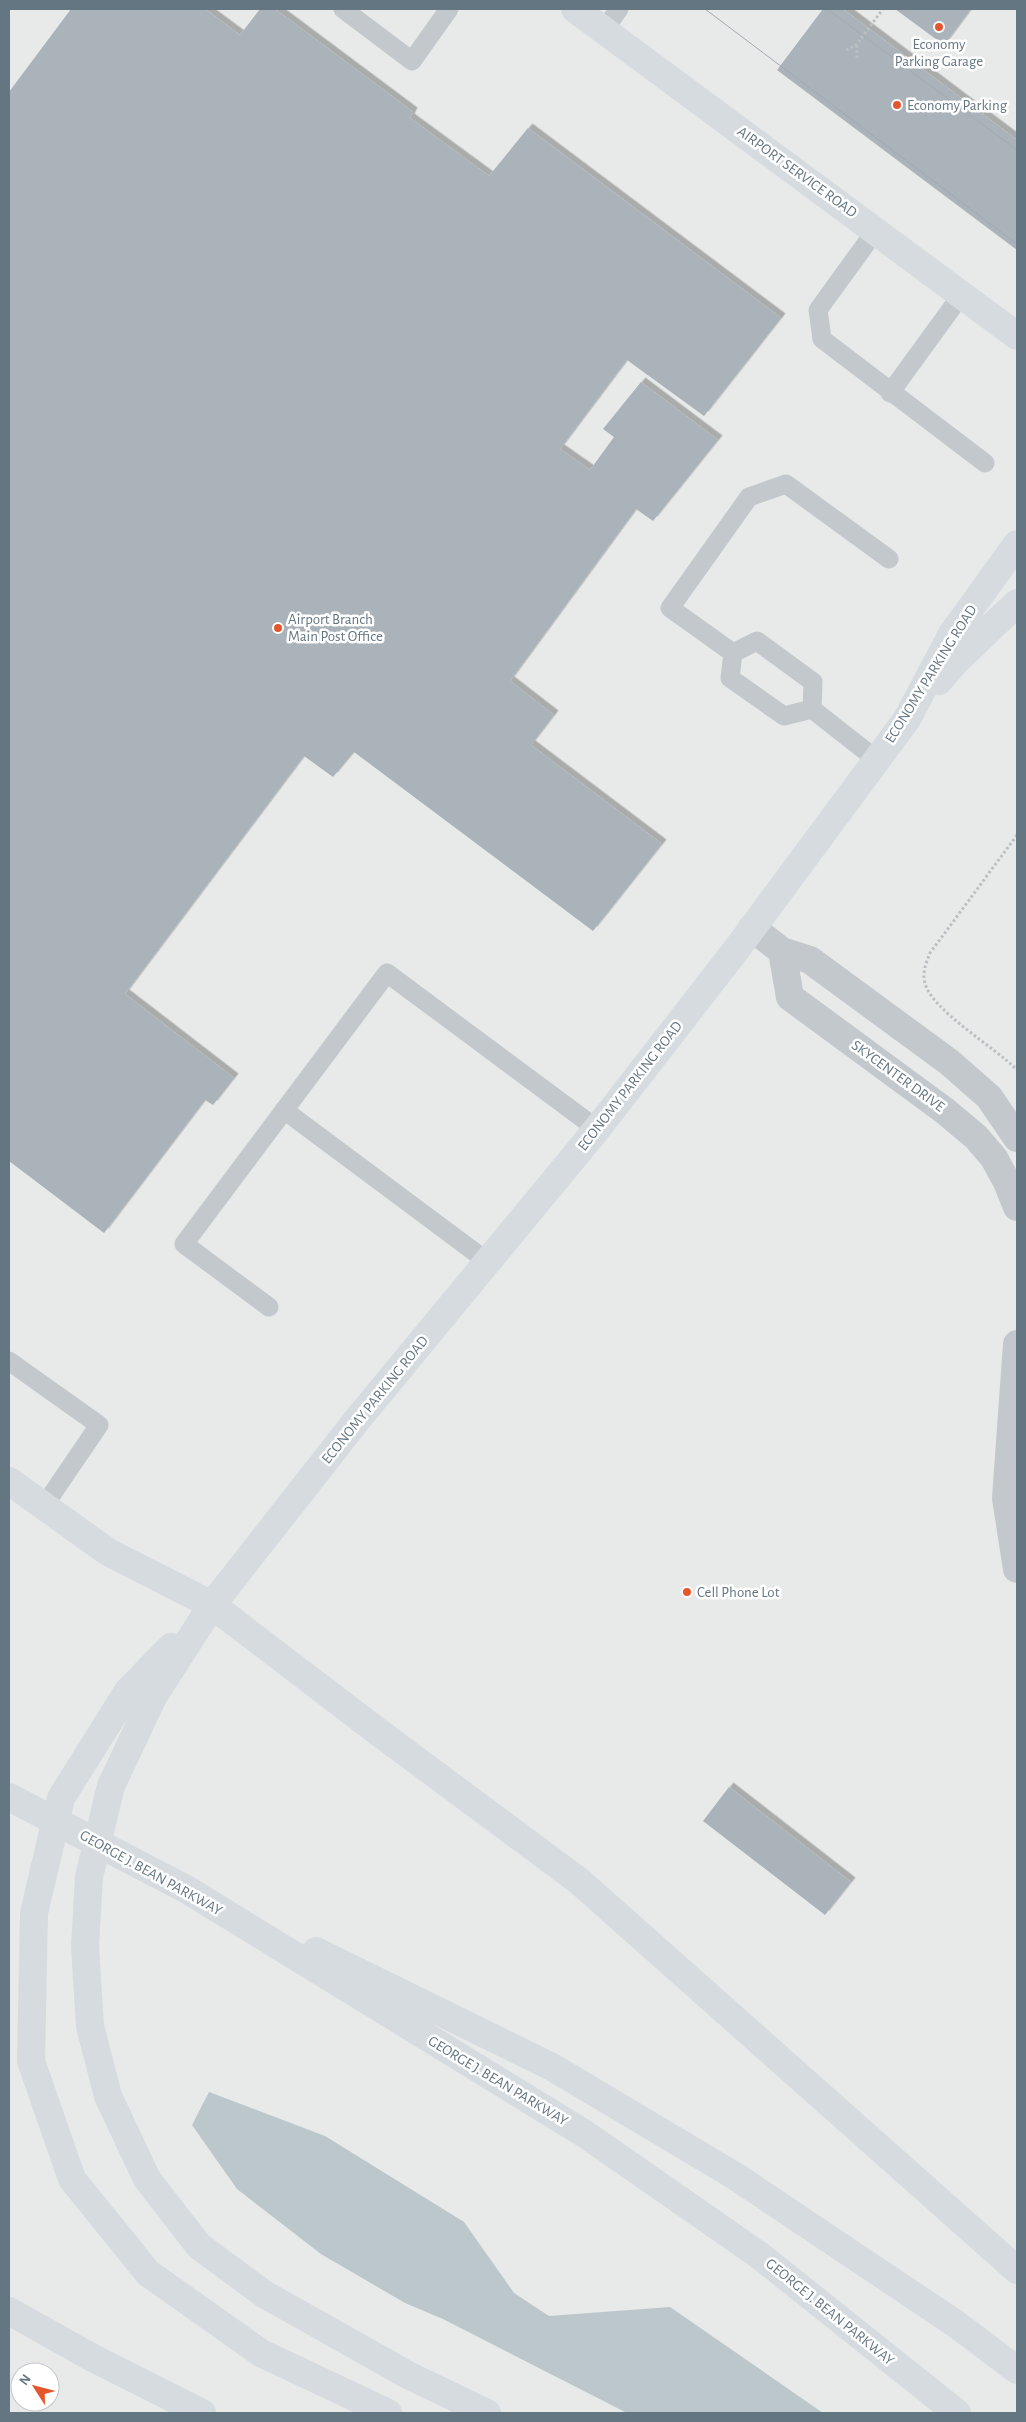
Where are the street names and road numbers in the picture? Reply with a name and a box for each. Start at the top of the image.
street label: AIRPORT SERVICE ROAD [734,124,860,221]
street label: ECONOMY PARKING ROAD [882,602,980,746]
street label: ECONOMY PARKING ROAD [575,1018,685,1154]
street label: SKYCENTER DRIVE [849,1037,947,1115]
street label: ECONOMY PARKING ROAD [319,1333,431,1467]
street label: GEORGE J. BEAN PARKWAY [77,1828,225,1918]
street label: GEORGE J. BEAN PARKWAY [425,2033,571,2129]
street label: GEORGE J. BEAN PARKWAY [763,2256,897,2368]

